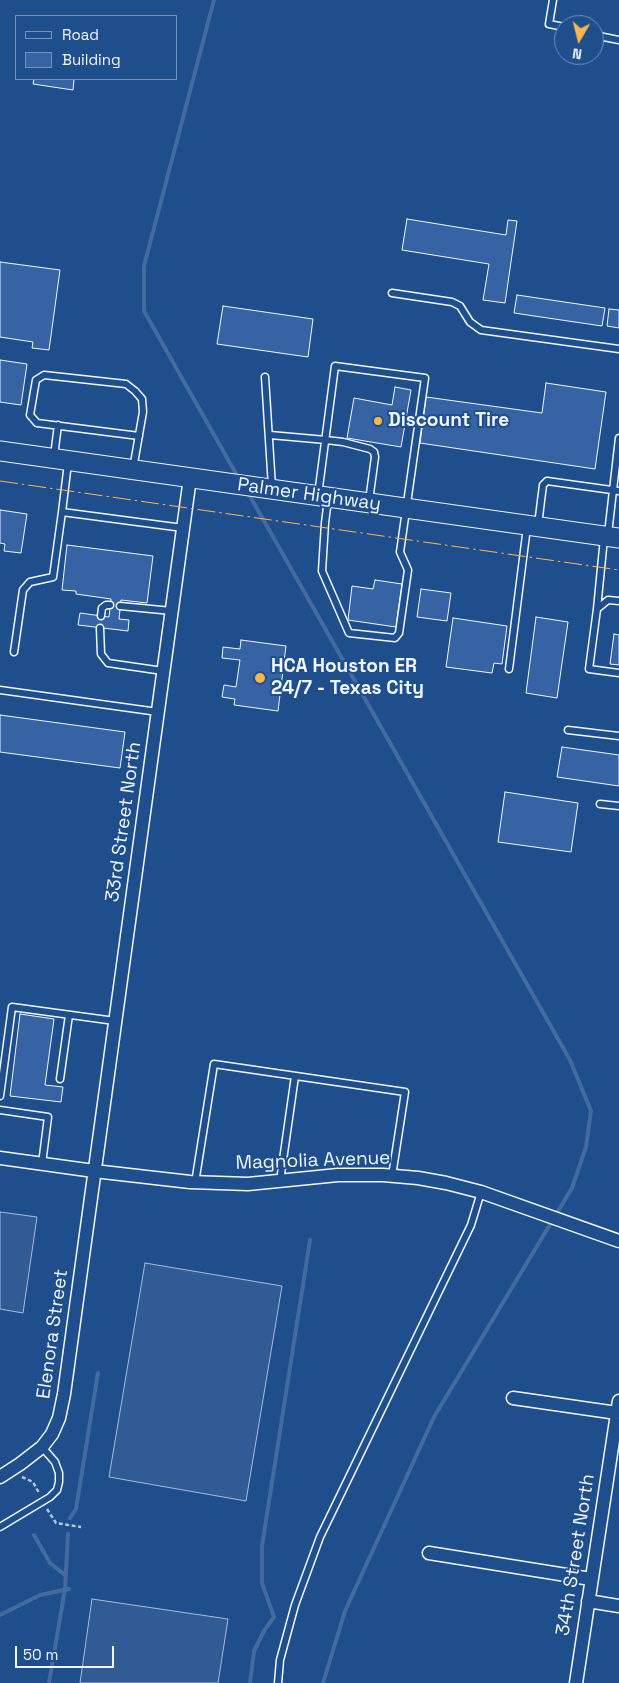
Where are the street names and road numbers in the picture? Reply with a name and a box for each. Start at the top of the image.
street label: Palmer Highway [236,474,382,516]
street label: 33rd Street North [101,740,147,904]
street label: Magnolia Avenue [235,1147,391,1175]
street label: Elenora Street [33,1268,73,1400]
street label: 34th Street North [552,1472,600,1638]

